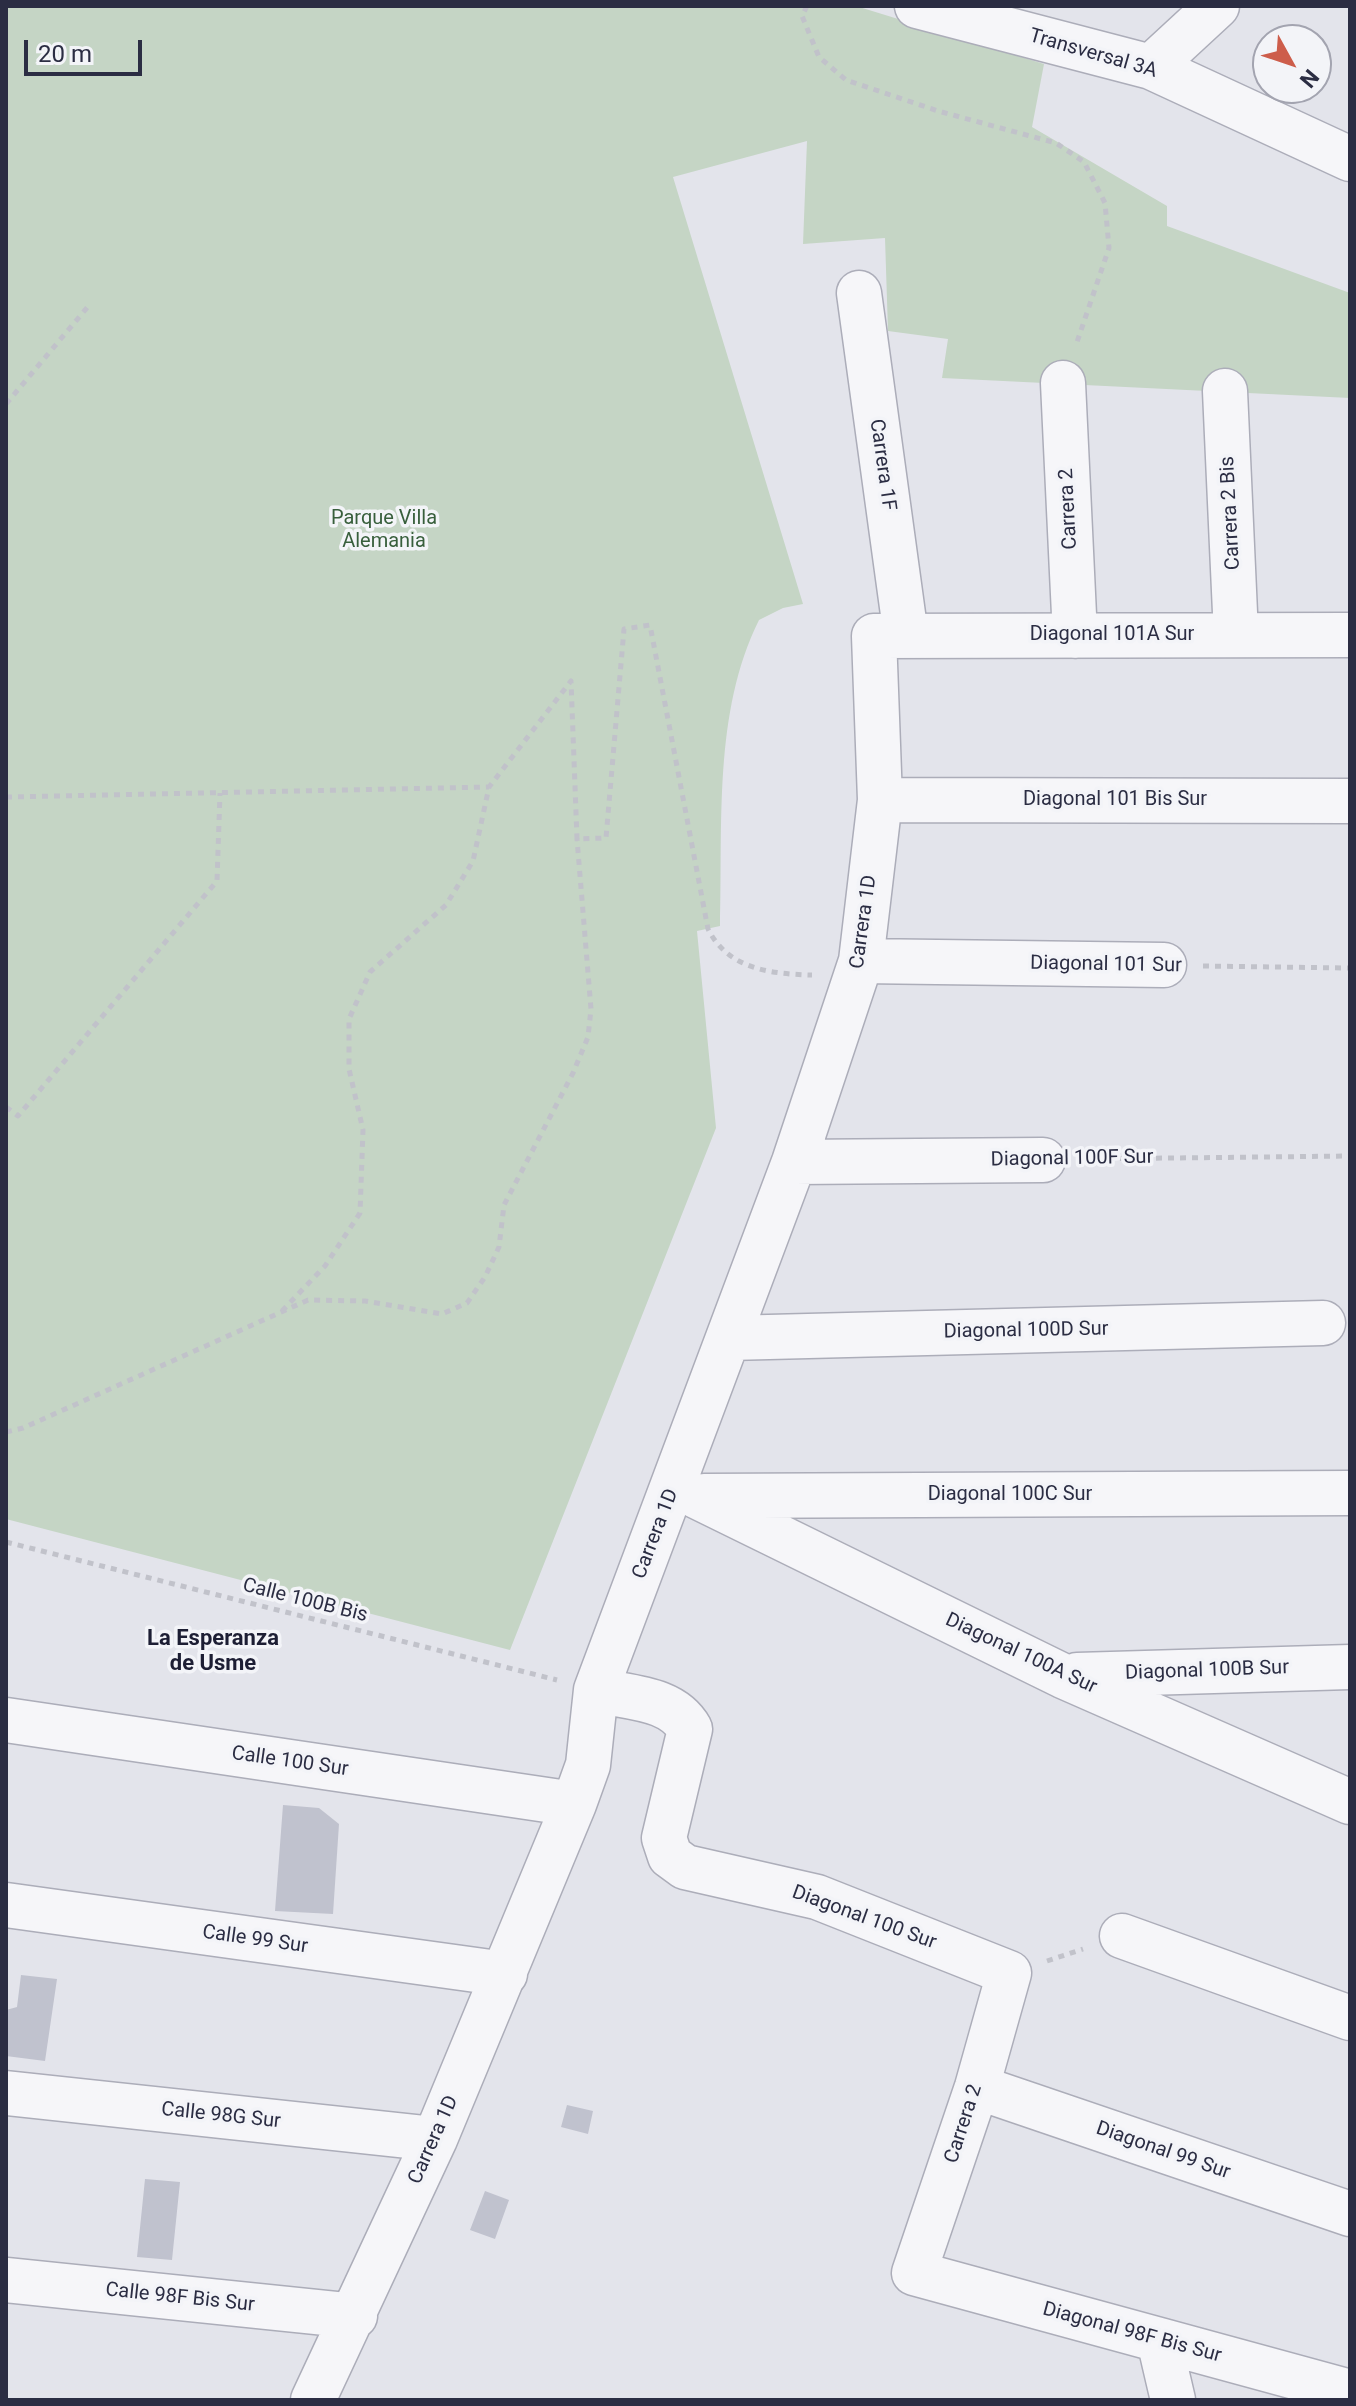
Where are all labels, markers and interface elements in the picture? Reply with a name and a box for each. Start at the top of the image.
scale bar [28,24,146,74]
street label: Transversal 3A [1026,24,1160,84]
north arrow [1252,24,1332,104]
text: 20 m [38,40,92,68]
text: N [1295,64,1324,92]
street label: Carrera 1F [864,418,900,512]
street label: Carrera 2 Bis [1216,455,1246,571]
street label: Carrera 2 [1055,468,1083,550]
park label: Parque Villa Alemania [331,507,437,554]
street label: Diagonal 101A Sur [1030,623,1194,647]
street label: Diagonal 101 Bis Sur [1023,788,1207,812]
street label: Carrera 1D [846,874,882,970]
street label: Diagonal 101 Sur [1030,952,1182,978]
street label: Diagonal 100F Sur [990,1146,1154,1172]
street label: Diagonal 100D Sur [943,1318,1109,1344]
street label: Diagonal 100C Sur [928,1483,1092,1507]
street label: Carrera 1D [628,1486,684,1582]
street label: Calle 100B Bis [240,1574,370,1628]
street label: Diagonal 100A Sur [941,1608,1101,1700]
district label: La Esperanza de Usme [147,1626,279,1678]
street label: Diagonal 100B Sur [1125,1656,1289,1686]
street label: Calle 100 Sur [230,1742,350,1782]
street label: Diagonal 100 Sur [789,1881,939,1955]
street label: Calle 99 Sur [201,1921,309,1959]
street label: Carrera 2 [940,2082,988,2166]
street label: Carrera 1D [404,2092,464,2188]
street label: Calle 98G Sur [160,2098,282,2134]
street label: Diagonal 99 Sur [1093,2117,1233,2185]
street label: Calle 98F Bis Sur [104,2278,256,2318]
street label: Diagonal 98F Bis Sur [1040,2298,1224,2368]

